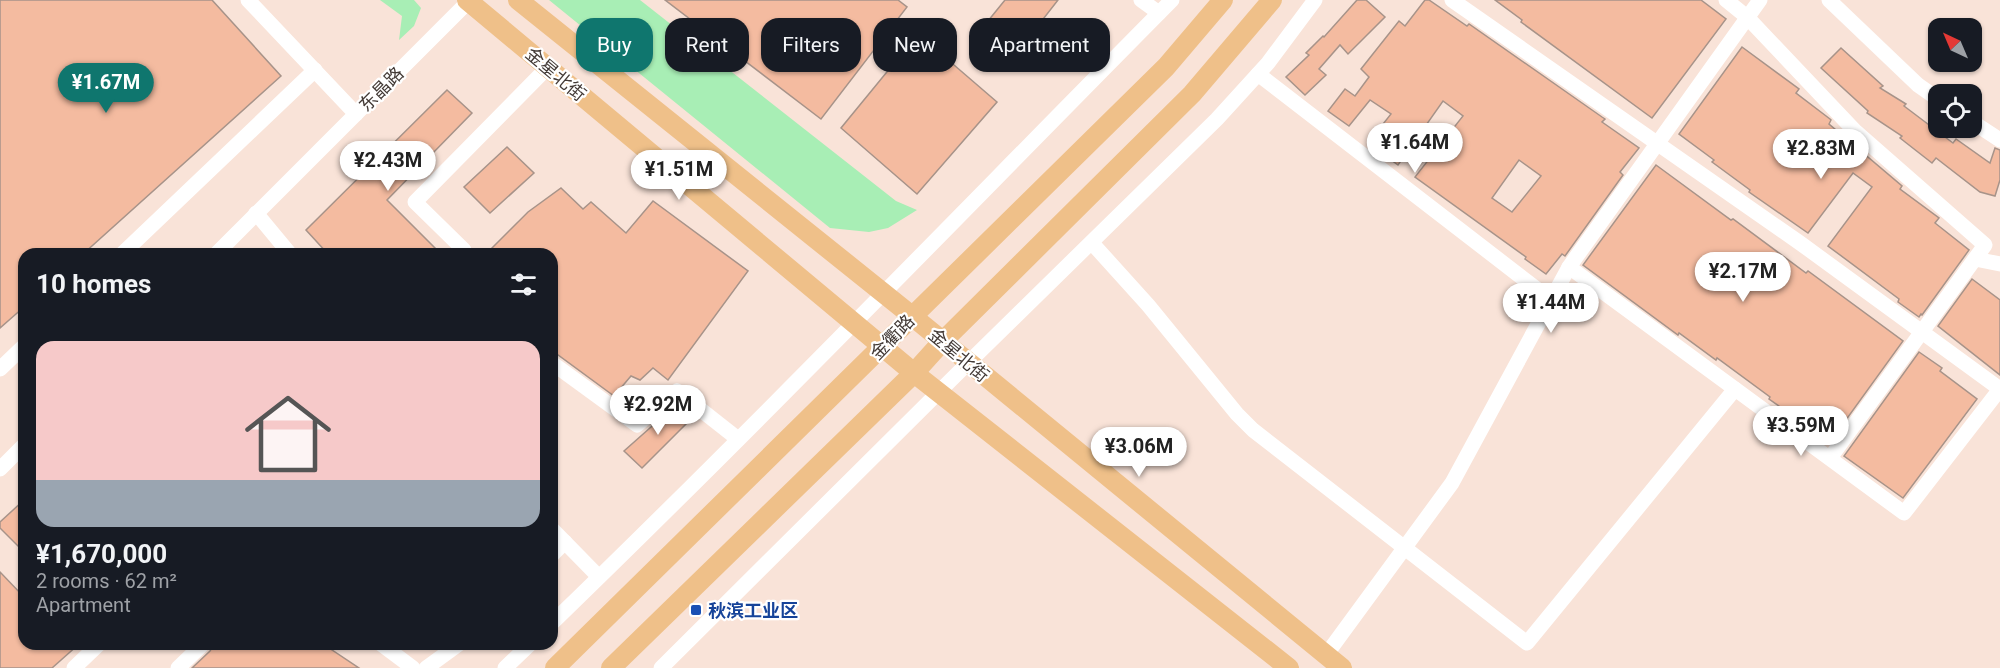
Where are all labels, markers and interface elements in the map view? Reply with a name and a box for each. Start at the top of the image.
chip: Buy [576,18,653,72]
chip: Rent [665,18,749,72]
chip: Filters [761,18,861,72]
chip: New [873,18,957,72]
chip: Apartment [969,18,1110,72]
north arrow [1928,18,1982,72]
map controls [1928,18,1982,138]
street label: 金星北街 [522,43,590,105]
street label: 东晶路 [354,62,408,116]
pin: ¥1.67M [57,63,155,114]
text: ¥1.67M [72,70,140,94]
button: locate [1928,84,1982,138]
pin: ¥1.64M [1366,123,1464,174]
pin: ¥2.83M [1772,129,1870,180]
text: ¥1.64M [1381,130,1449,154]
text: ¥2.83M [1787,136,1855,160]
pin: ¥2.43M [339,141,437,192]
text: ¥2.43M [354,148,422,172]
pin: ¥1.51M [630,150,728,201]
text: ¥1.51M [645,157,713,181]
pin: ¥2.17M [1694,252,1792,303]
text: ¥2.17M [1709,259,1777,283]
icon: filters [507,268,540,301]
text: 10 homes [36,269,151,299]
pin: ¥1.44M [1502,283,1600,334]
text: ¥1.44M [1517,290,1585,314]
street label: 金衢路 [866,310,918,364]
street label: 金星北街 [925,324,993,386]
icon: home [234,380,342,488]
pin: ¥2.92M [609,385,707,436]
text: ¥2.92M [624,392,692,416]
pin: ¥3.59M [1752,406,1850,457]
text: ¥3.59M [1767,413,1835,437]
pin: ¥3.06M [1090,427,1188,478]
text: ¥3.06M [1105,434,1173,458]
text: ¥1,670,000 [36,539,167,569]
text: 2 rooms · 62 m² [36,569,177,593]
text: Apartment [36,593,131,617]
place label: 秋滨工业区 [708,600,798,621]
marker: 秋滨工业区 [689,603,703,617]

